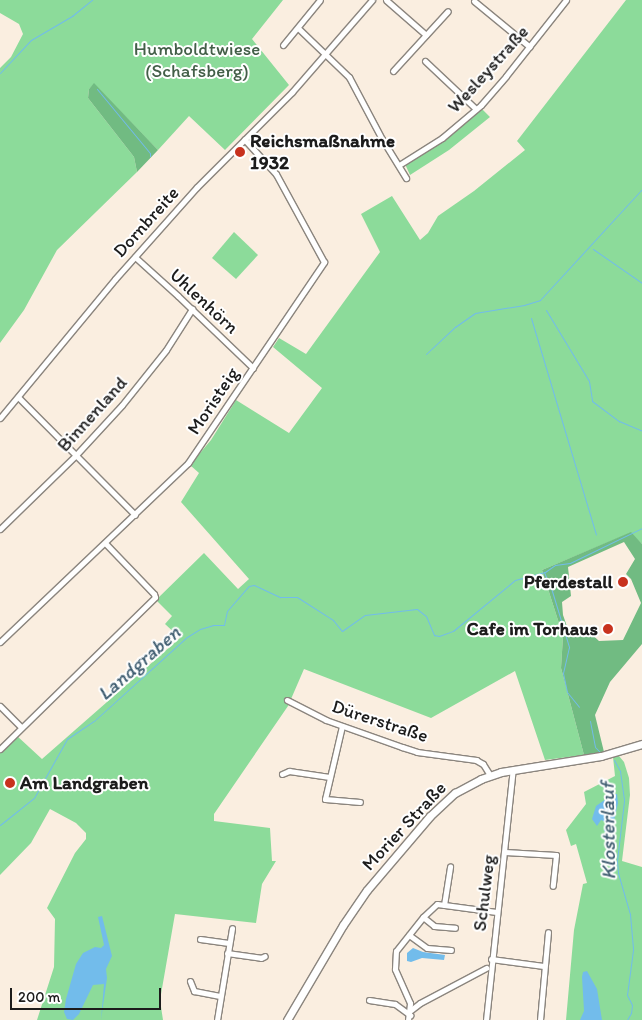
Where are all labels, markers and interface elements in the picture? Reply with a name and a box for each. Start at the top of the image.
street label: Wesleystraße [443,20,533,118]
park label: Humboldtwiese (Schafsberg) [134,38,260,82]
place label: Reichsmaßnahme 1932 [250,130,395,174]
marker: Reichsmaßnahme 1932 [234,146,246,158]
street label: Dornbreite [108,182,184,262]
street label: Uhlenhörn [165,263,243,339]
street label: Moristeig [182,363,244,439]
street label: Binnenland [52,372,132,456]
place label: Pferdestall [524,571,613,593]
marker: Pferdestall [617,576,629,588]
place label: Cafe im Torhaus [466,618,598,640]
water label: Landgraben [93,621,185,705]
marker: Cafe im Torhaus [602,623,614,635]
street label: Dürerstraße [329,695,431,747]
place label: Am Landgraben [20,772,149,794]
marker: Am Landgraben [4,777,16,789]
street label: Morier Straße [357,777,451,875]
water label: Klosterlauf [595,782,621,880]
street label: Schulweg [468,853,500,933]
scale bar [12,978,164,1010]
text: 200 m [18,988,60,1006]

